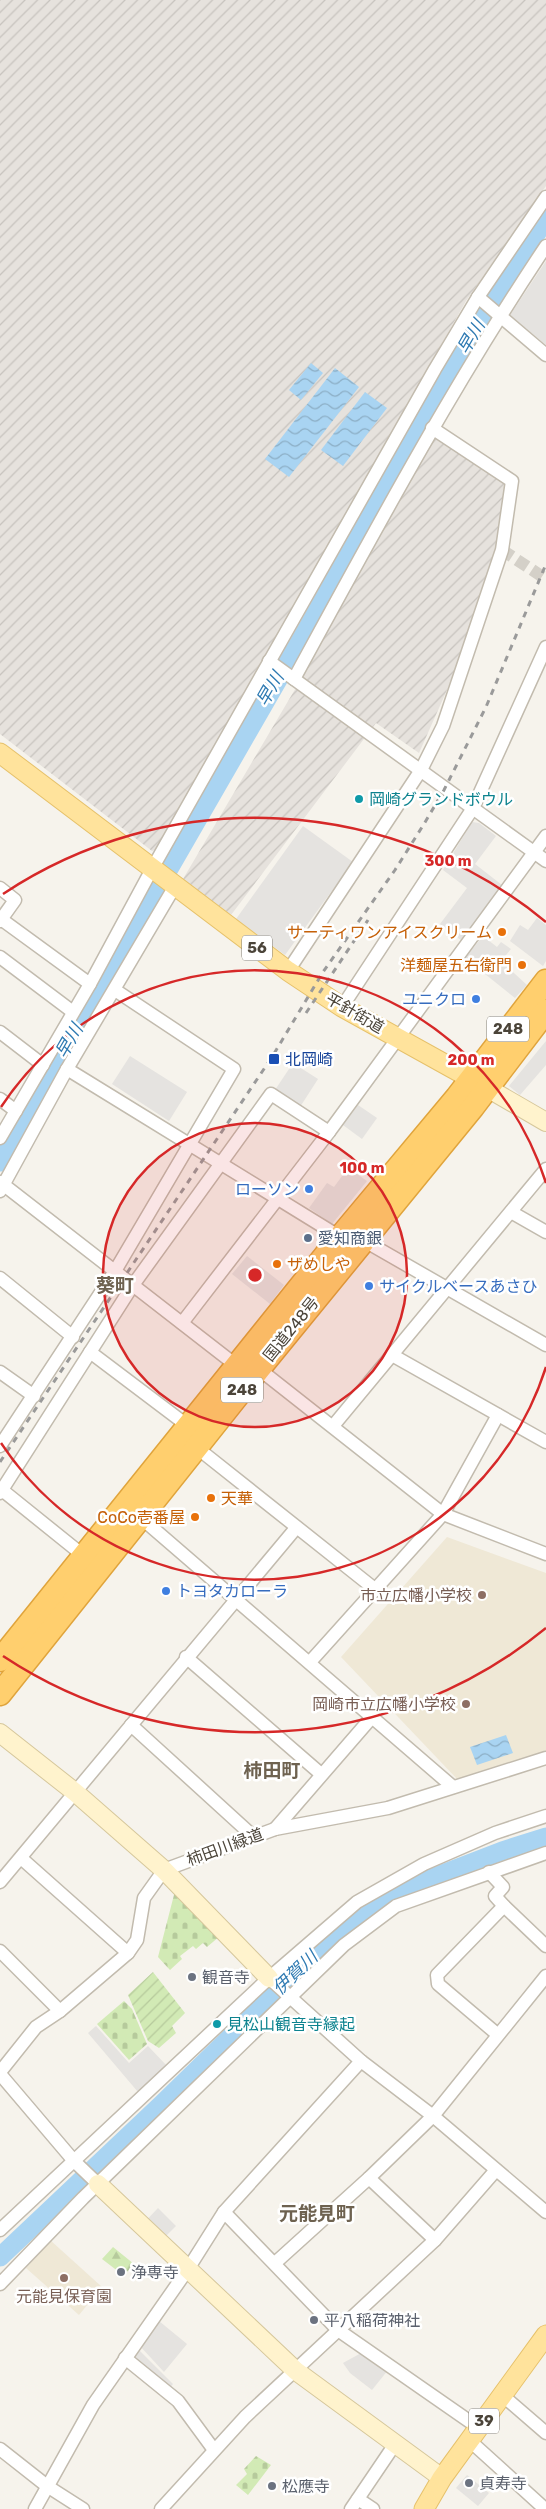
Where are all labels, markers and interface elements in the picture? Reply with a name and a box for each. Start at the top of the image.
water label: 早川 [452,314,491,358]
water label: 早川 [251,666,290,710]
place label: 岡崎グランドボウル [369,790,513,809]
marker: 岡崎グランドボウル [353,793,365,805]
text: 300 m [424,852,472,870]
place label: サーティワンアイスクリーム [287,923,492,942]
marker: サーティワンアイスクリーム [496,926,508,938]
road number: 56 [242,936,272,960]
place label: 洋麺屋五右衛門 [400,956,512,975]
marker: 洋麺屋五右衛門 [516,959,528,971]
street label: 平針街道 [323,989,387,1037]
place label: ユニクロ [402,990,466,1009]
marker: ユニクロ [470,993,482,1005]
road number: 248 [487,1016,529,1042]
water label: 早川 [50,1018,89,1062]
place label: 北岡崎 [285,1050,333,1069]
text: 200 m [447,1051,495,1069]
marker: 北岡崎 [267,1052,281,1066]
text: 100 m [340,1159,384,1177]
place label: ローソン [235,1180,299,1199]
marker: ローソン [303,1183,315,1195]
place label: 愛知商銀 [318,1229,382,1248]
marker: 愛知商銀 [302,1232,314,1244]
place label: ザめしや [287,1255,351,1274]
marker: ザめしや [271,1258,283,1270]
centre of rings [246,1266,264,1284]
district label: 葵町 [96,1274,134,1297]
place label: サイクルベースあさひ [379,1277,537,1296]
marker: サイクルベースあさひ [363,1280,375,1292]
street label: 国道248号 [259,1293,323,1365]
road number: 248 [221,1378,263,1402]
place label: 天華 [221,1489,253,1508]
marker: 天華 [205,1492,217,1504]
place label: CoCo壱番屋 [97,1508,185,1527]
marker: CoCo壱番屋 [189,1511,201,1523]
place label: トヨタカローラ [176,1582,288,1601]
marker: トヨタカローラ [160,1585,172,1597]
place label: 市立広幡小学校 [360,1586,472,1605]
marker: 市立広幡小学校 [476,1589,488,1601]
place label: 岡崎市立広幡小学校 [312,1695,456,1714]
marker: 岡崎市立広幡小学校 [460,1698,472,1710]
district label: 柿田町 [243,1759,301,1782]
street label: 柿田川緑道 [184,1824,266,1870]
water label: 伊賀川 [268,1945,324,2000]
place label: 観音寺 [202,1968,250,1987]
marker: 観音寺 [186,1971,198,1983]
place label: 見松山観音寺縁起 [227,2015,355,2034]
marker: 見松山観音寺縁起 [211,2018,223,2030]
district label: 元能見町 [279,2202,355,2225]
place label: 浄専寺 [131,2263,179,2282]
marker: 浄専寺 [115,2266,127,2278]
marker: 元能見保育園 [58,2272,70,2284]
place label: 元能見保育園 [16,2287,112,2306]
place label: 平八稲荷神社 [324,2311,420,2330]
marker: 平八稲荷神社 [308,2314,320,2326]
road number: 39 [469,2408,499,2434]
place label: 貞寿寺 [479,2474,527,2493]
place label: 松應寺 [282,2477,330,2496]
marker: 貞寿寺 [463,2477,475,2489]
marker: 松應寺 [266,2480,278,2492]

